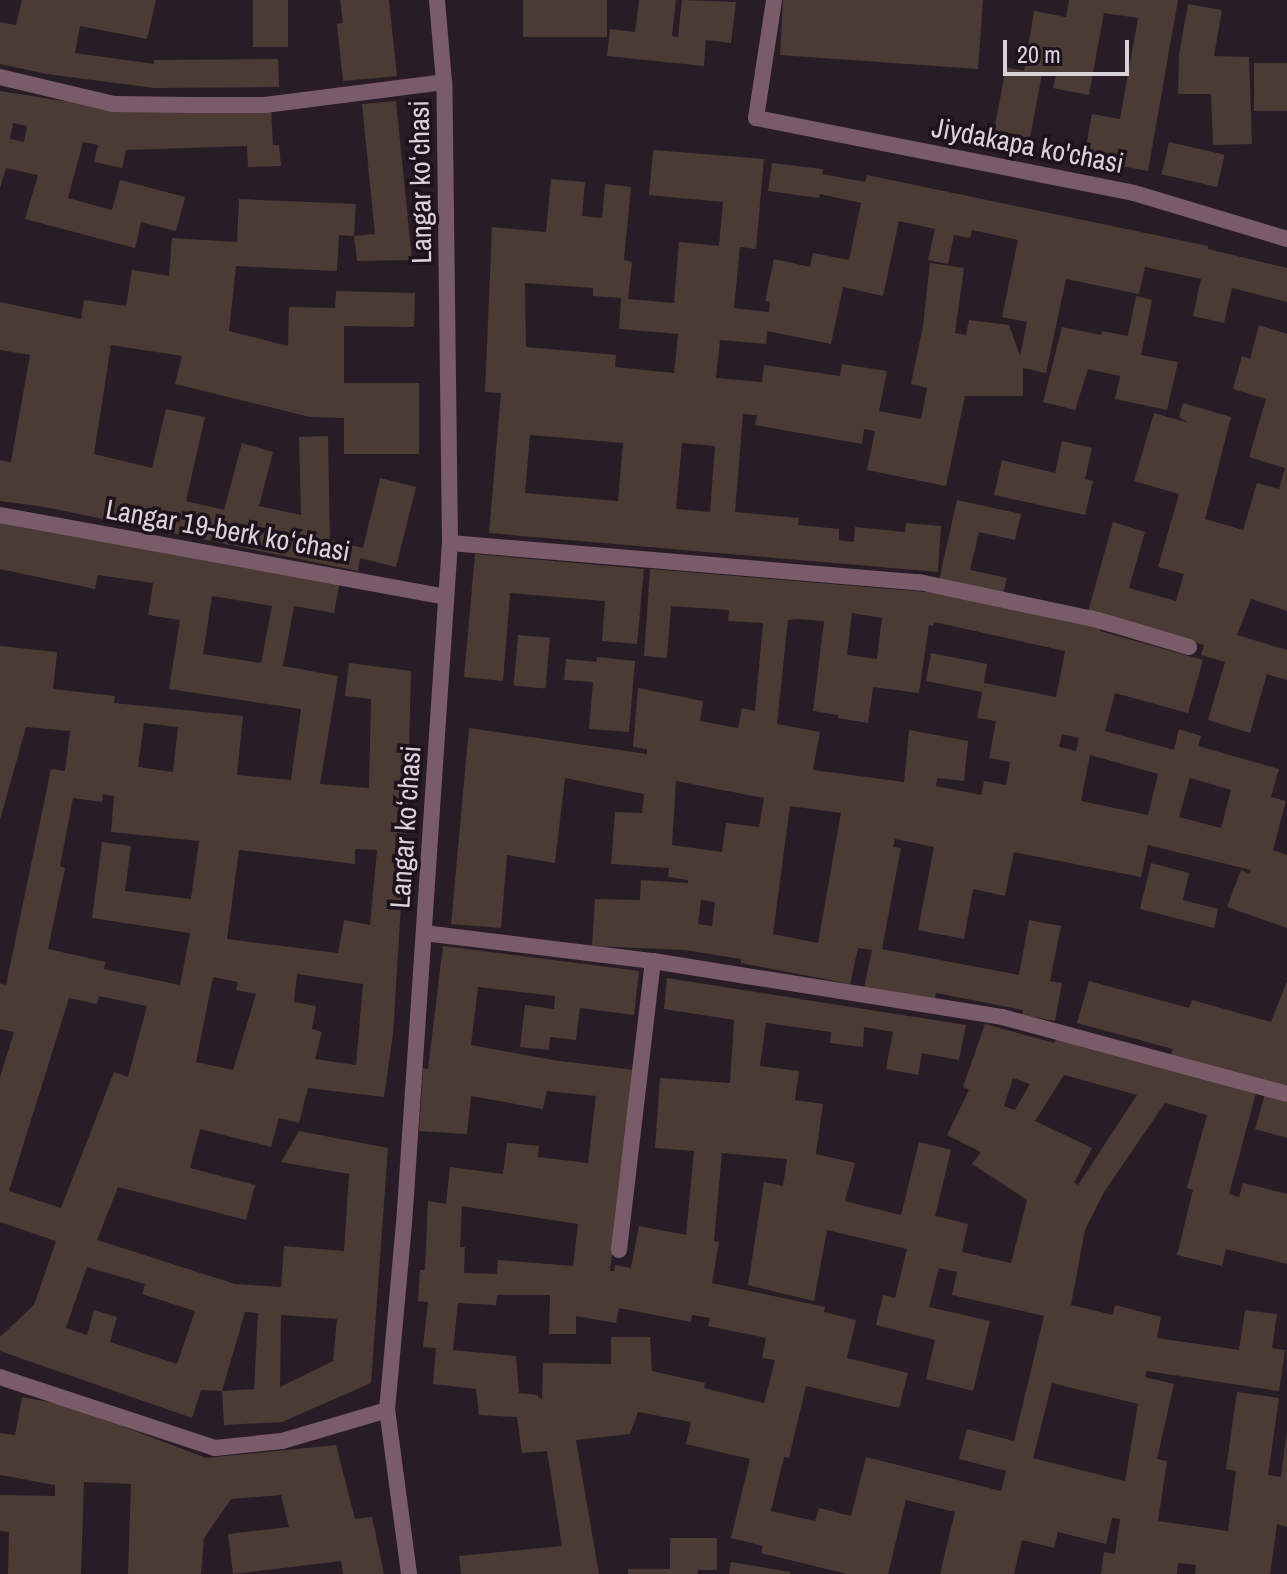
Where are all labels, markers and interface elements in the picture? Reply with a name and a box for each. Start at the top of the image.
scale bar [1007,24,1133,74]
text: 20 m [1017,38,1061,70]
street label: Langar koʻchasi [402,100,438,264]
street label: Jiydakapa ko'chasi [929,110,1127,180]
street label: Langar 19-berk koʻchasi [103,492,353,568]
street label: Langar koʻchasi [383,744,427,910]

